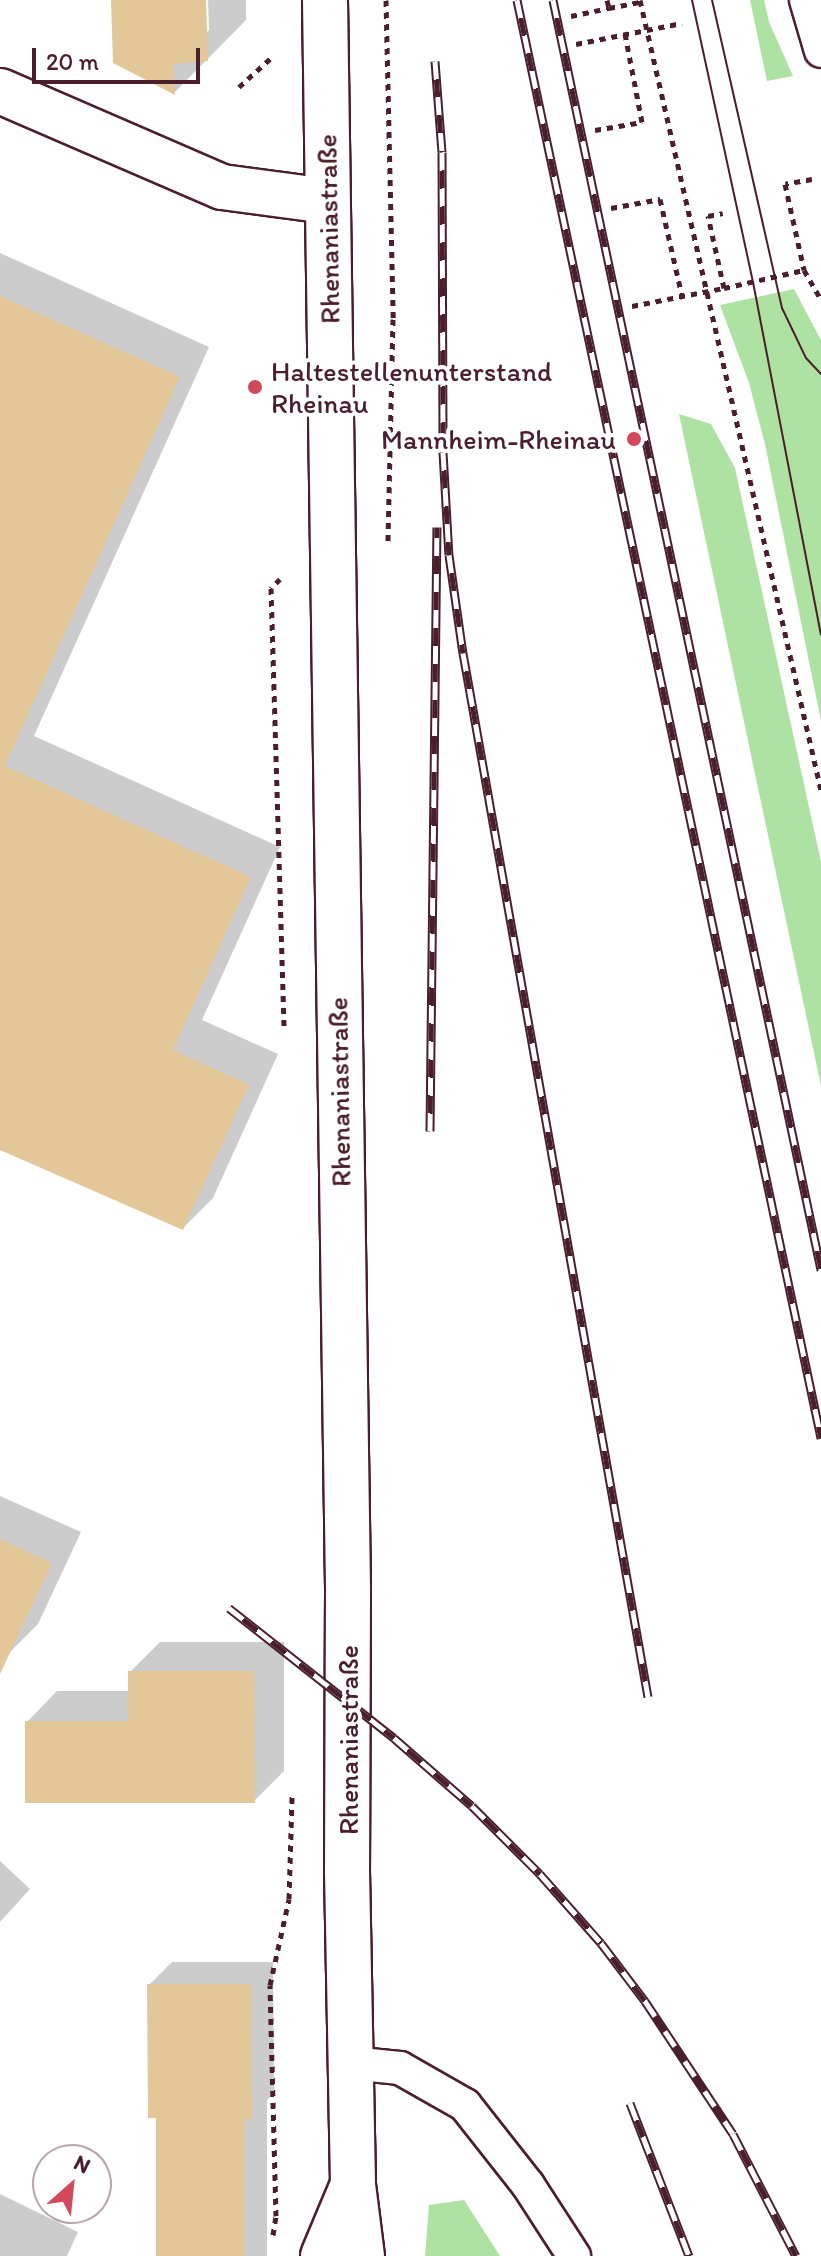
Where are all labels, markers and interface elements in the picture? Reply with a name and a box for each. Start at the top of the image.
scale bar [36,32,204,82]
text: 20 m [46,47,99,76]
street label: Rhenaniastraße [310,134,346,324]
place label: Haltestellenunterstand Rheinau [271,354,552,420]
marker: Haltestellenunterstand Rheinau [246,378,264,396]
place label: Mannheim-Rheinau [381,422,616,456]
marker: Mannheim-Rheinau [623,428,645,450]
street label: Rhenaniastraße [321,997,357,1187]
street label: Rhenaniastraße [331,1645,365,1835]
north arrow [32,2144,112,2224]
text: N [69,2149,95,2179]

